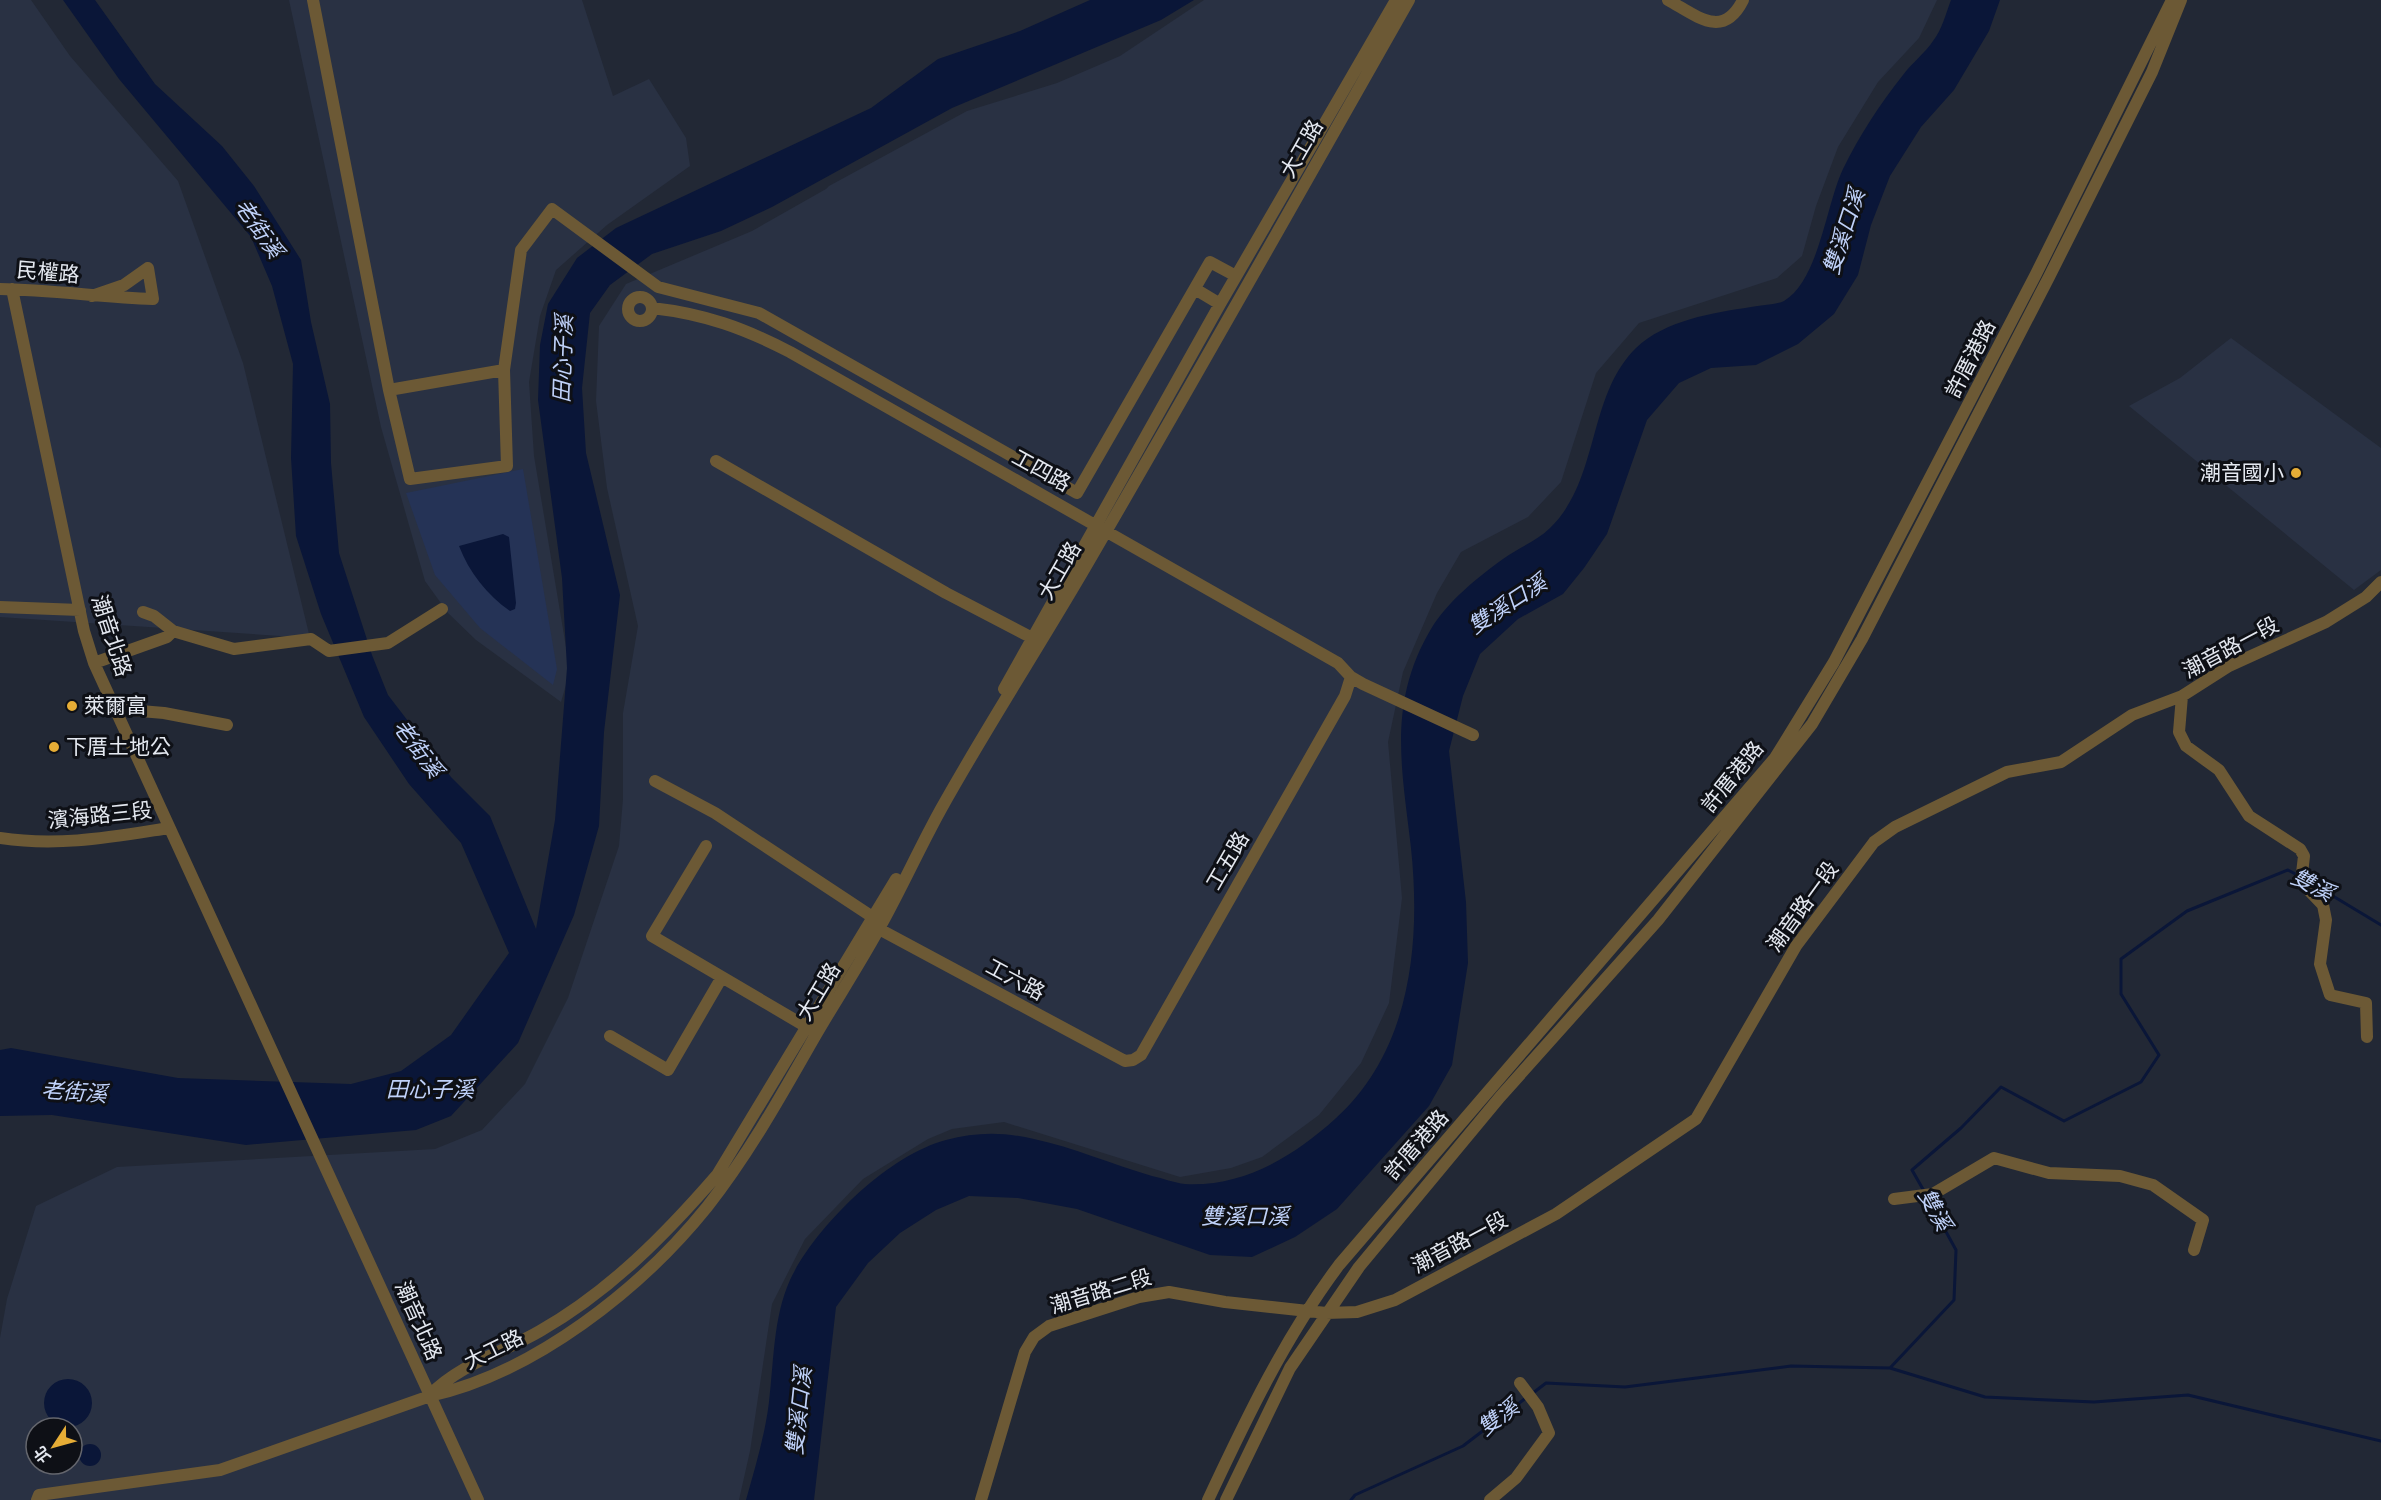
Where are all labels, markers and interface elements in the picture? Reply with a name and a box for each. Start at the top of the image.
street label: 大工路 [1275,115,1329,183]
water label: 雙溪口溪 [1819,183,1872,278]
water label: 老街溪 [228,194,290,266]
street label: 民權路 [16,258,80,288]
water label: 田心子溪 [549,312,579,403]
street label: 許厝港路 [1941,316,2001,402]
street label: 工四路 [1007,445,1075,497]
place label: 潮音國小 [2200,461,2284,486]
marker: 潮音國小 [2289,466,2303,480]
street label: 大工路 [1033,537,1087,605]
water label: 雙溪口溪 [1464,568,1555,640]
street label: 潮音北路 [86,592,136,680]
street label: 潮音路一段 [2179,612,2283,684]
place label: 萊爾富 [84,694,147,719]
marker: 萊爾富 [65,699,79,713]
water label: 老街溪 [386,715,449,786]
place label: 下厝土地公 [66,735,171,760]
street label: 許厝港路 [1697,736,1769,818]
marker: 下厝土地公 [47,740,61,754]
street label: 濱海路三段 [46,798,154,834]
street label: 工五路 [1201,827,1255,895]
street label: 潮音路一段 [1762,857,1844,957]
water label: 雙溪 [2286,864,2340,909]
street label: 工六路 [981,954,1049,1006]
street label: 大工路 [792,959,846,1025]
water label: 老街溪 [40,1077,111,1109]
water label: 田心子溪 [386,1077,477,1104]
street label: 許厝港路 [1380,1105,1454,1185]
water label: 雙溪 [1912,1184,1958,1238]
water label: 雙溪口溪 [1201,1204,1292,1231]
street label: 潮音路一段 [1408,1207,1512,1279]
street label: 潮音路二段 [1047,1265,1155,1319]
street label: 潮音北路 [389,1278,447,1364]
street label: 大工路 [460,1325,528,1375]
water label: 雙溪口溪 [782,1363,818,1456]
water label: 雙溪 [1473,1392,1527,1442]
north arrow [24,1416,84,1476]
text: 北 [31,1442,55,1466]

